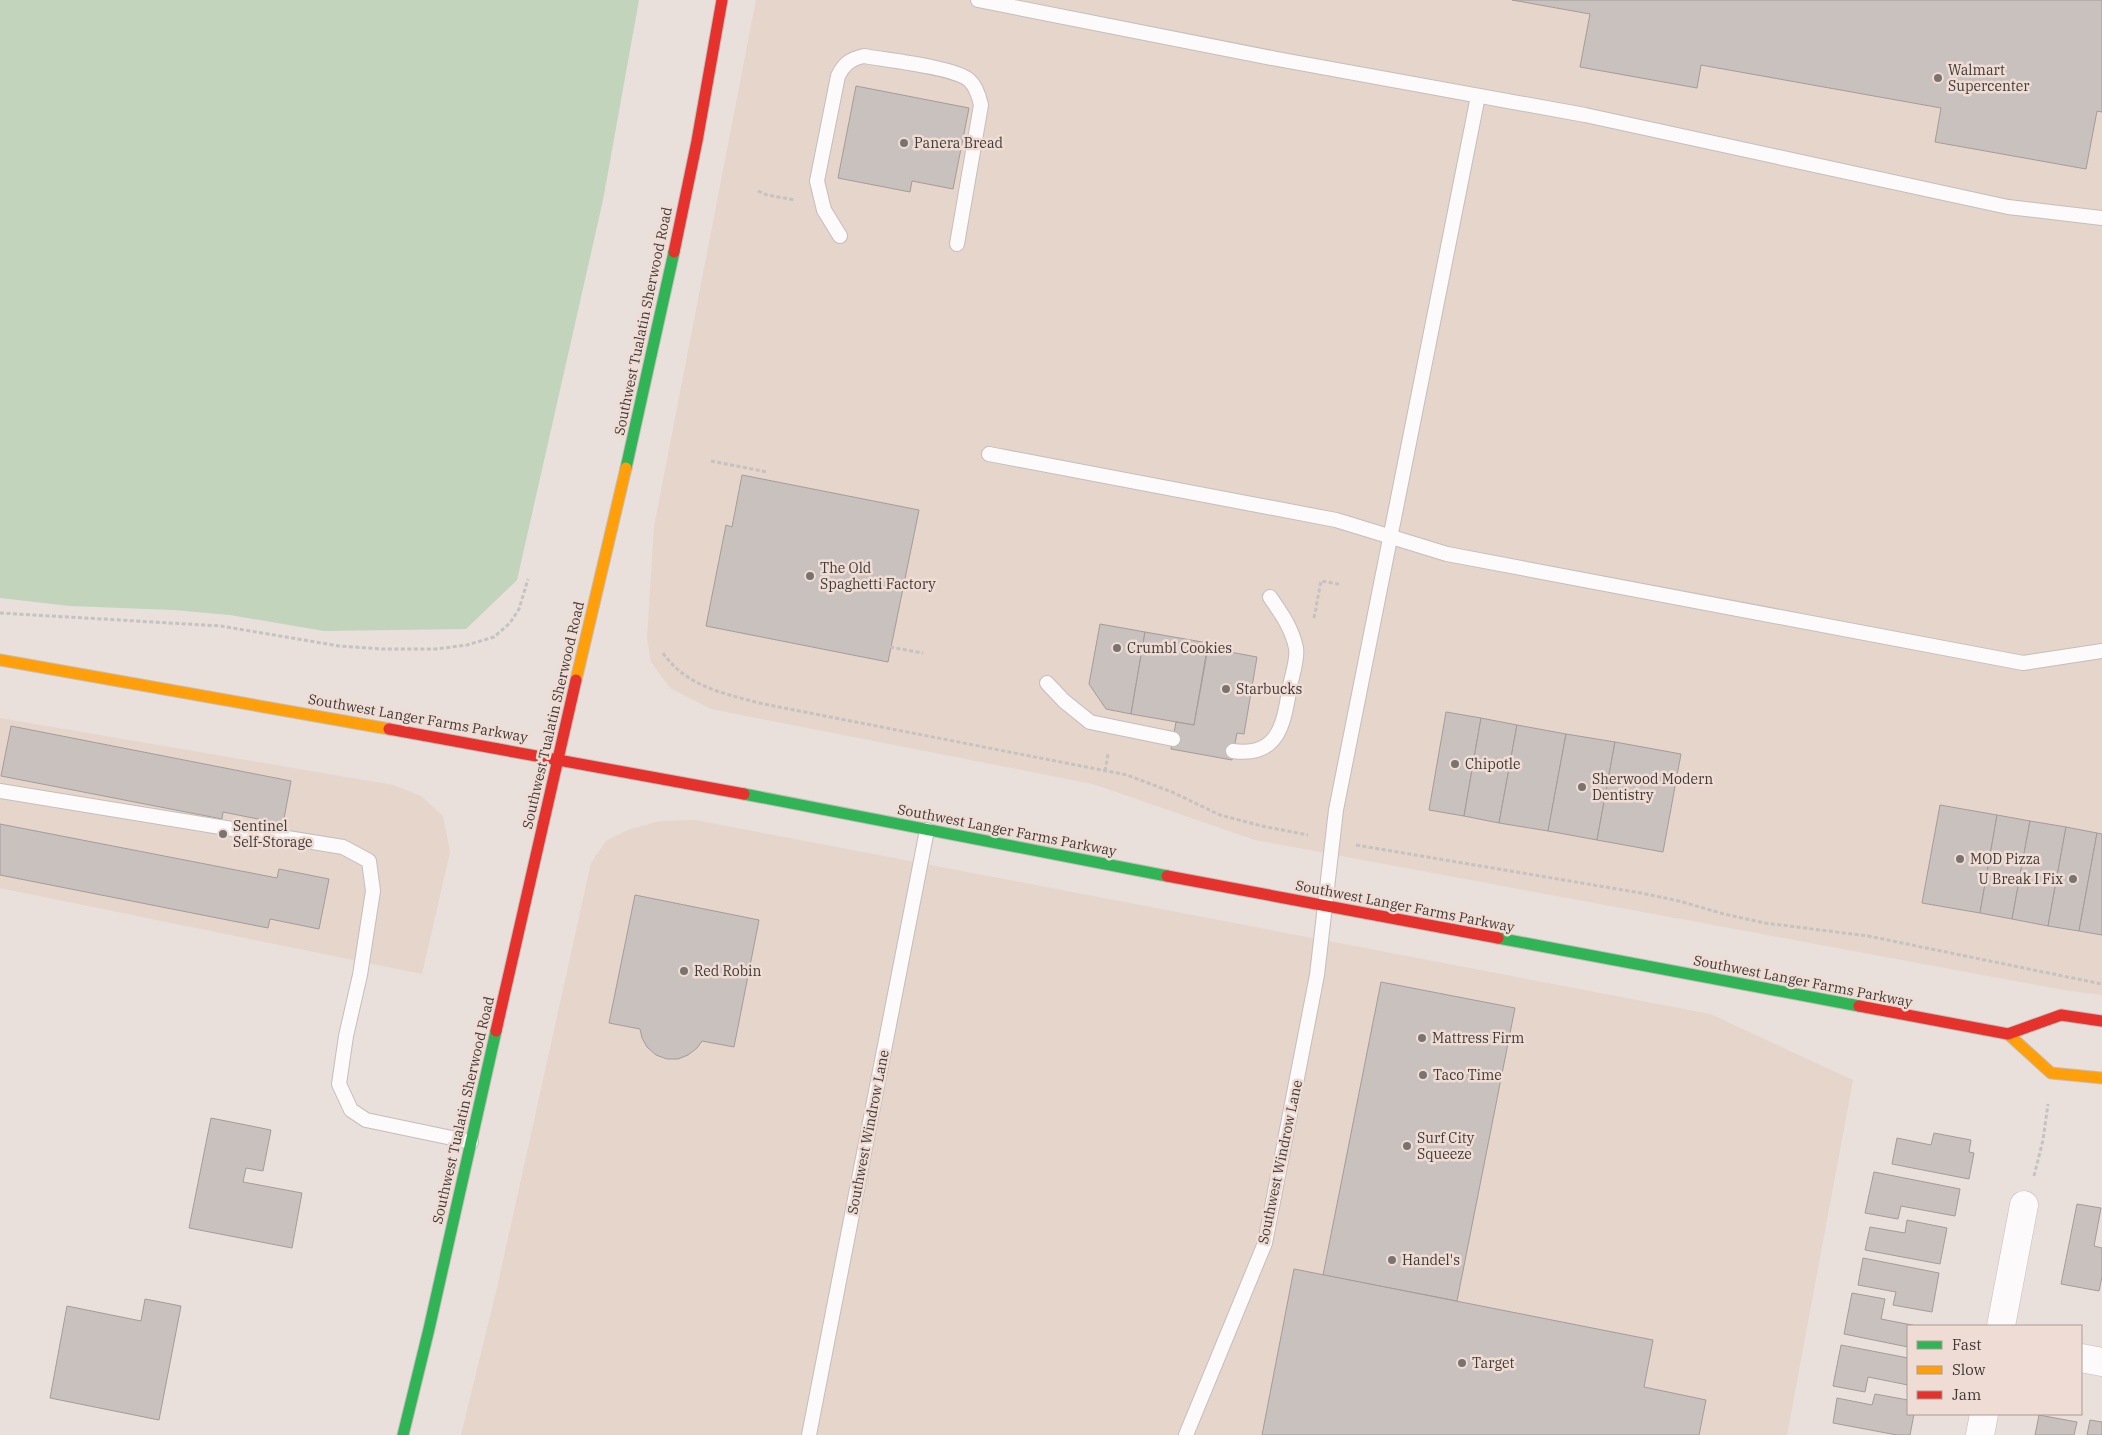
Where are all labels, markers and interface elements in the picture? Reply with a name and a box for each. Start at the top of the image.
place label: Walmart Supercenter [1948,61,2030,95]
marker: Walmart Supercenter [1932,72,1944,84]
place label: Panera Bread [914,134,1004,152]
marker: Panera Bread [898,137,910,149]
street label: Southwest Tualatin Sherwood Road [610,205,676,437]
place label: The Old Spaghetti Factory [820,559,936,593]
marker: The Old Spaghetti Factory [804,570,816,582]
street label: Southwest Tualatin Sherwood Road [518,599,588,831]
place label: Crumbl Cookies [1127,639,1232,657]
marker: Crumbl Cookies [1111,642,1123,654]
place label: Starbucks [1236,680,1302,698]
marker: Starbucks [1220,683,1232,695]
street label: Southwest Langer Farms Parkway [307,690,530,746]
place label: Chipotle [1465,755,1521,773]
marker: Chipotle [1449,758,1461,770]
place label: Sherwood Modern Dentistry [1592,770,1713,804]
marker: Sherwood Modern Dentistry [1576,781,1588,793]
street label: Southwest Langer Farms Parkway [896,800,1119,860]
place label: Sentinel Self-Storage [233,817,312,851]
marker: Sentinel Self-Storage [217,828,229,840]
place label: MOD Pizza [1970,850,2041,868]
marker: MOD Pizza [1954,853,1966,865]
place label: U Break I Fix [1978,870,2063,888]
marker: U Break I Fix [2067,873,2079,885]
street label: Southwest Langer Farms Parkway [1294,876,1517,936]
street label: Southwest Langer Farms Parkway [1692,951,1915,1011]
place label: Red Robin [694,962,761,980]
marker: Red Robin [678,965,690,977]
street label: Southwest Tualatin Sherwood Road [428,994,498,1226]
place label: Mattress Firm [1432,1029,1524,1047]
marker: Mattress Firm [1416,1032,1428,1044]
street label: Southwest Windrow Lane [843,1048,893,1216]
place label: Taco Time [1433,1066,1502,1084]
marker: Taco Time [1417,1069,1429,1081]
street label: Southwest Windrow Lane [1254,1078,1306,1246]
place label: Surf City Squeeze [1417,1129,1475,1163]
marker: Surf City Squeeze [1401,1140,1413,1152]
place label: Handel's [1402,1251,1460,1269]
marker: Handel's [1386,1254,1398,1266]
legend [1907,1325,2082,1415]
text: Fast [1952,1335,1982,1354]
place label: Target [1472,1354,1514,1372]
marker: Target [1456,1357,1468,1369]
text: Slow [1952,1360,1986,1379]
text: Jam [1952,1385,1981,1404]

